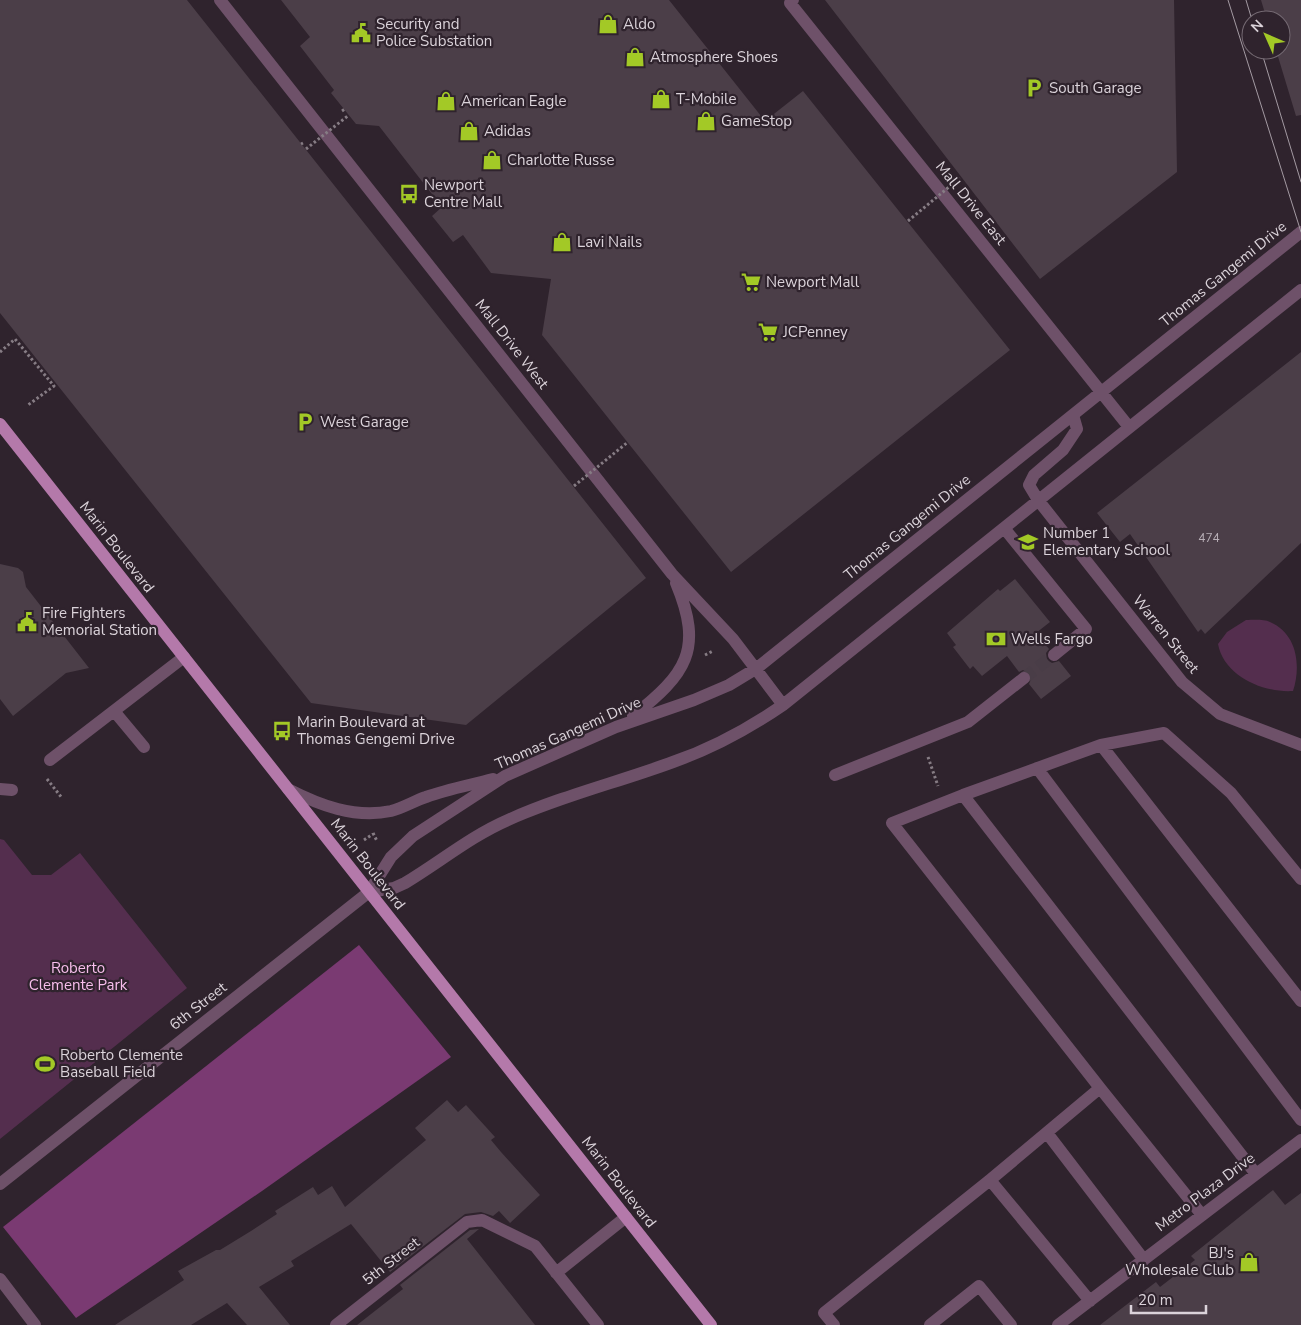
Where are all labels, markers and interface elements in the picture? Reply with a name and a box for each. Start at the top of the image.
north arrow [1241,10,1291,60]
shop icon: Aldo [597,13,619,35]
place label: Security and Police Substation [376,14,492,51]
place label: Aldo [623,14,655,34]
text: N [1247,16,1268,37]
public building icon: Security and Police Substation [350,22,372,44]
shop icon: Atmosphere Shoes [624,46,646,68]
place label: Atmosphere Shoes [650,47,778,67]
parking icon: South Garage [1023,77,1045,99]
place label: South Garage [1049,78,1141,98]
shop icon: T-Mobile [650,88,672,110]
place label: T-Mobile [676,89,736,109]
shop icon: American Eagle [435,90,457,112]
place label: American Eagle [461,91,567,111]
shop icon: GameStop [695,110,717,132]
place label: GameStop [721,111,792,131]
shop icon: Adidas [458,120,480,142]
place label: Adidas [484,121,531,141]
shop icon: Charlotte Russe [481,149,503,171]
place label: Charlotte Russe [507,150,615,170]
street label: Mall Drive East [931,157,1011,249]
place label: Newport Centre Mall [424,175,503,212]
bus stop icon: Newport Centre Mall [398,183,420,205]
street label: Thomas Gangemi Drive [1155,217,1291,331]
shop icon: Lavi Nails [551,231,573,253]
place label: Lavi Nails [577,232,642,252]
supermarket icon: Newport Mall [740,271,762,293]
place label: Newport Mall [766,272,860,292]
street label: Mall Drive West [471,295,554,394]
supermarket icon: JCPenney [757,321,779,343]
place label: JCPenney [782,322,848,342]
parking icon: West Garage [294,411,316,433]
place label: West Garage [320,412,409,432]
street label: Thomas Gangemi Drive [839,470,975,584]
street label: Marin Boulevard [75,497,159,597]
place label: Number 1 Elementary School [1043,523,1170,560]
house number: 474 [1198,530,1220,546]
school or university icon: Number 1 Elementary School [1017,531,1039,553]
street label: Warren Street [1128,591,1204,678]
place label: Fire Fighters Memorial Station [42,603,157,640]
public building icon: Fire Fighters Memorial Station [16,611,38,633]
bank icon: Wells Fargo [985,628,1007,650]
place label: Wells Fargo [1011,629,1093,649]
street label: Thomas Gangemi Drive [492,692,644,774]
place label: Marin Boulevard at Thomas Gengemi Drive [297,712,455,749]
bus stop icon: Marin Boulevard at Thomas Gengemi Drive [271,720,293,742]
street label: Marin Boulevard [326,814,410,914]
park label: Roberto Clemente Park [29,958,128,995]
street label: 6th Street [165,977,231,1035]
place label: Roberto Clemente Baseball Field [60,1045,183,1082]
sports icon: Roberto Clemente Baseball Field [34,1053,56,1075]
street label: Marin Boulevard [577,1132,661,1232]
street label: Metro Plaza Drive [1151,1148,1259,1236]
street label: 5th Street [358,1232,424,1290]
place label: BJ's Wholesale Club [1125,1243,1234,1280]
shop icon: BJ's Wholesale Club [1238,1251,1260,1273]
scale bar [1131,1282,1206,1314]
text: 20 m [1138,1290,1173,1310]

